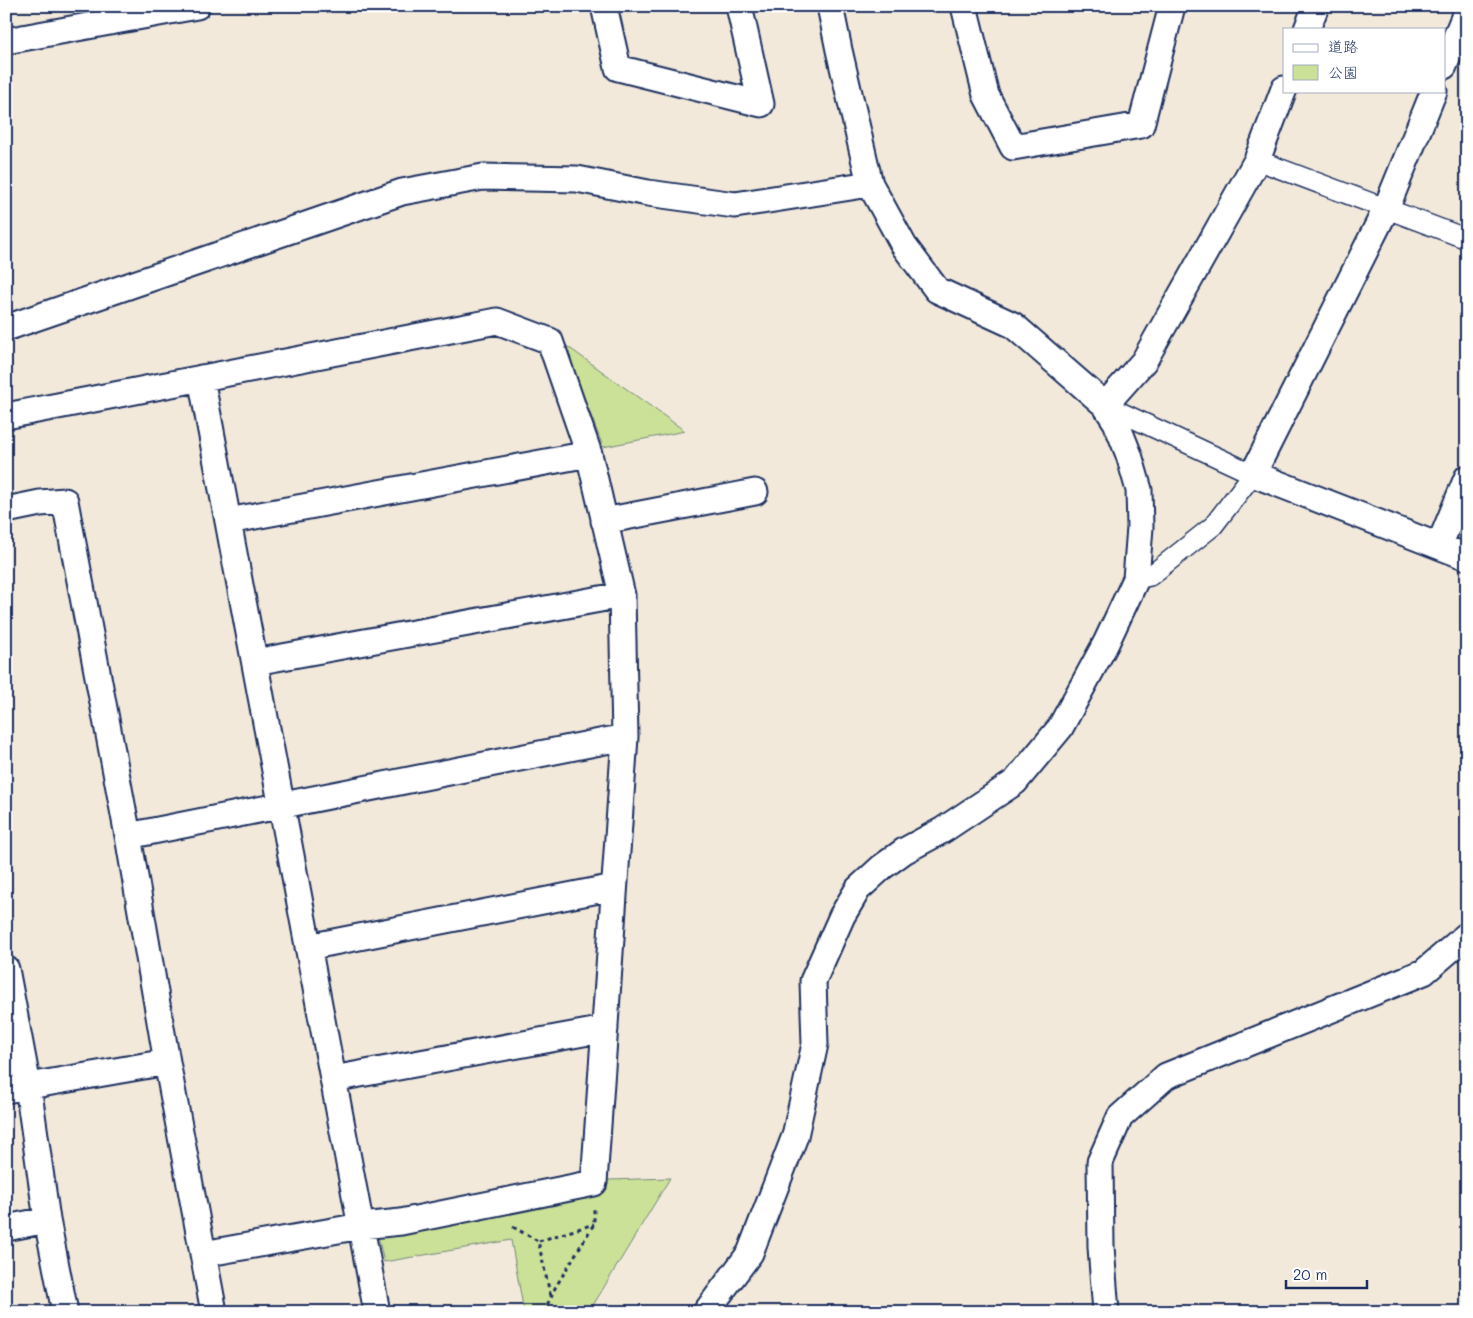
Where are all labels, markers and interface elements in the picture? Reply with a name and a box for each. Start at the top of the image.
legend [1283,28,1446,92]
text: 道路 [1328,36,1358,56]
text: 公園 [1328,62,1358,82]
scale bar [1286,1258,1367,1290]
text: 20 m [1293,1264,1327,1284]

